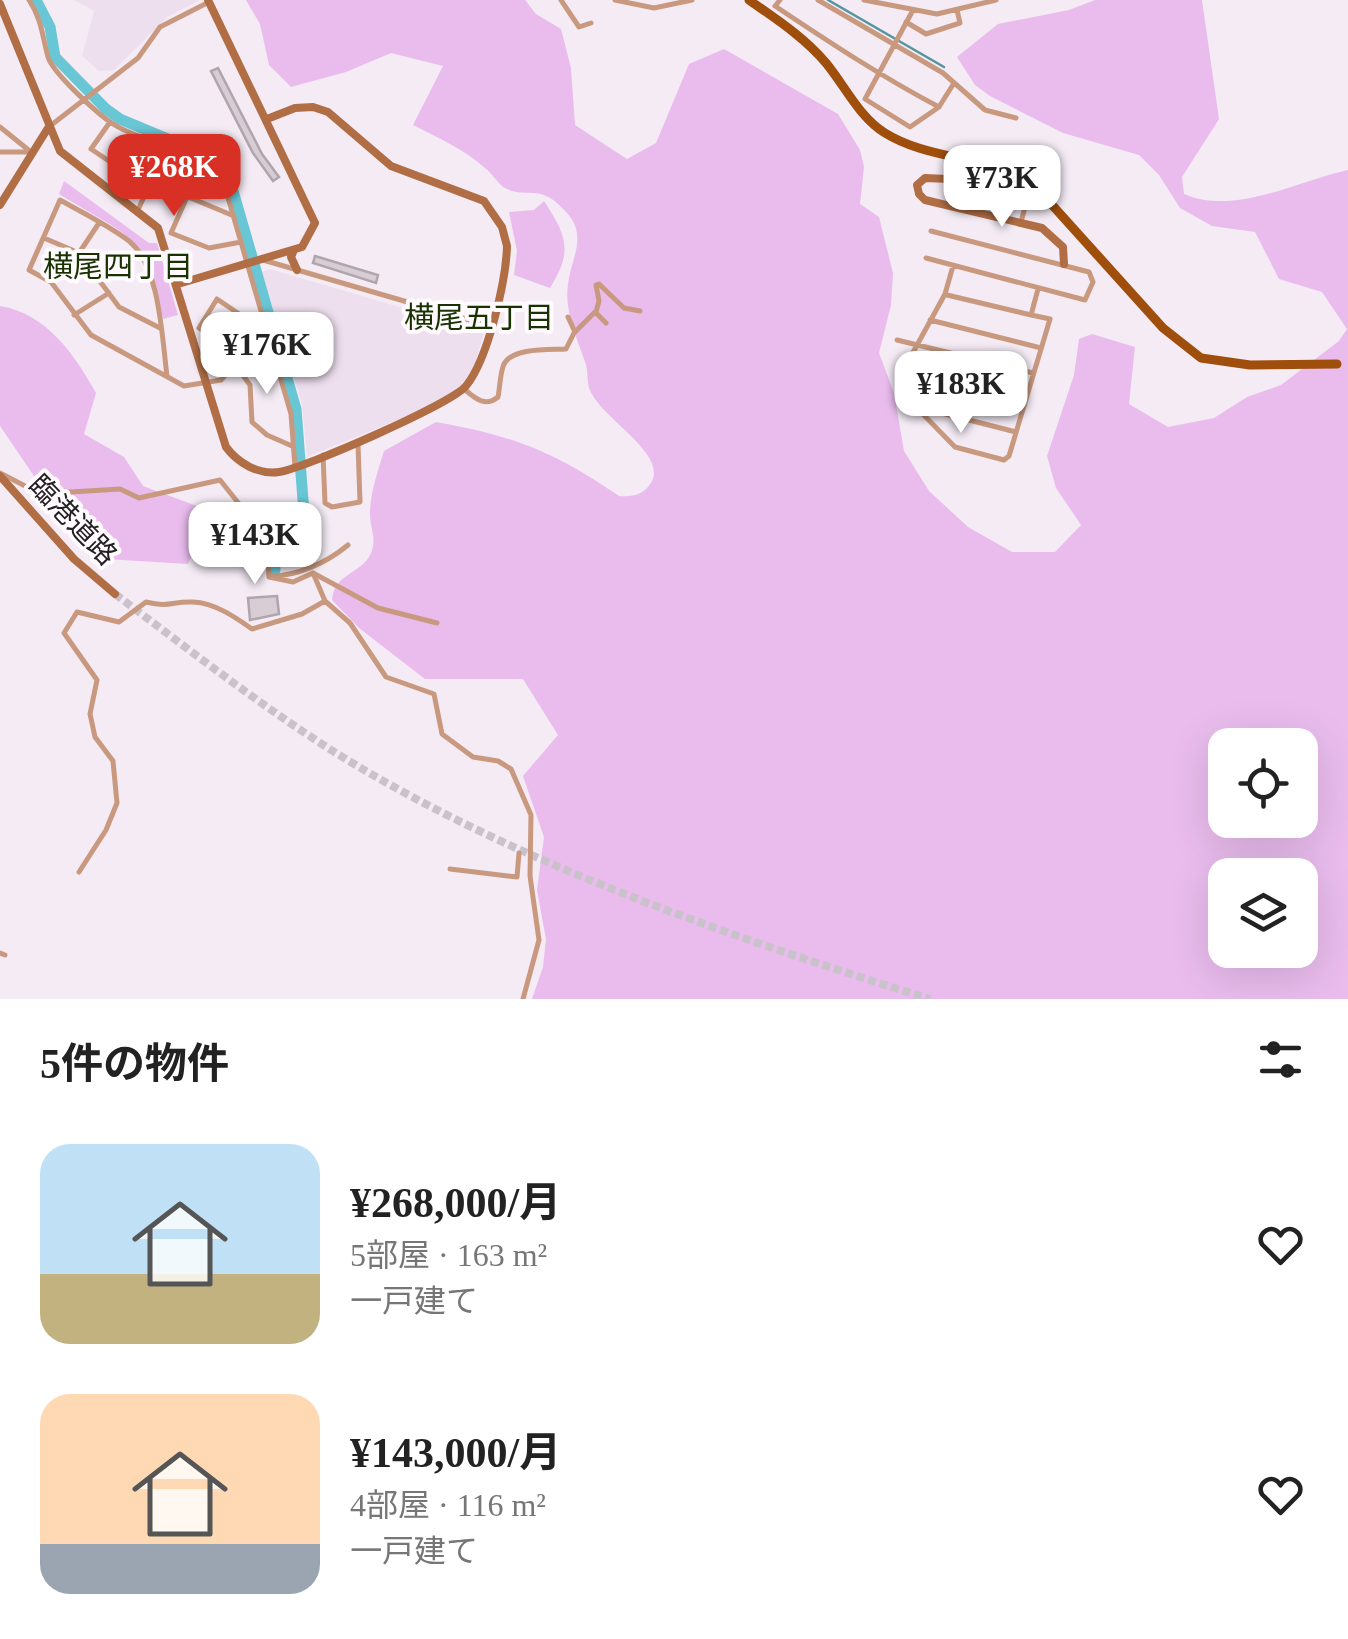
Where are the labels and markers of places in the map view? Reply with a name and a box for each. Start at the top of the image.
pin: ¥268K [104,134,244,219]
pin: ¥73K [943,145,1061,230]
pin: ¥176K [197,312,337,397]
pin: ¥183K [891,351,1031,436]
pin: ¥143K [185,502,325,587]

